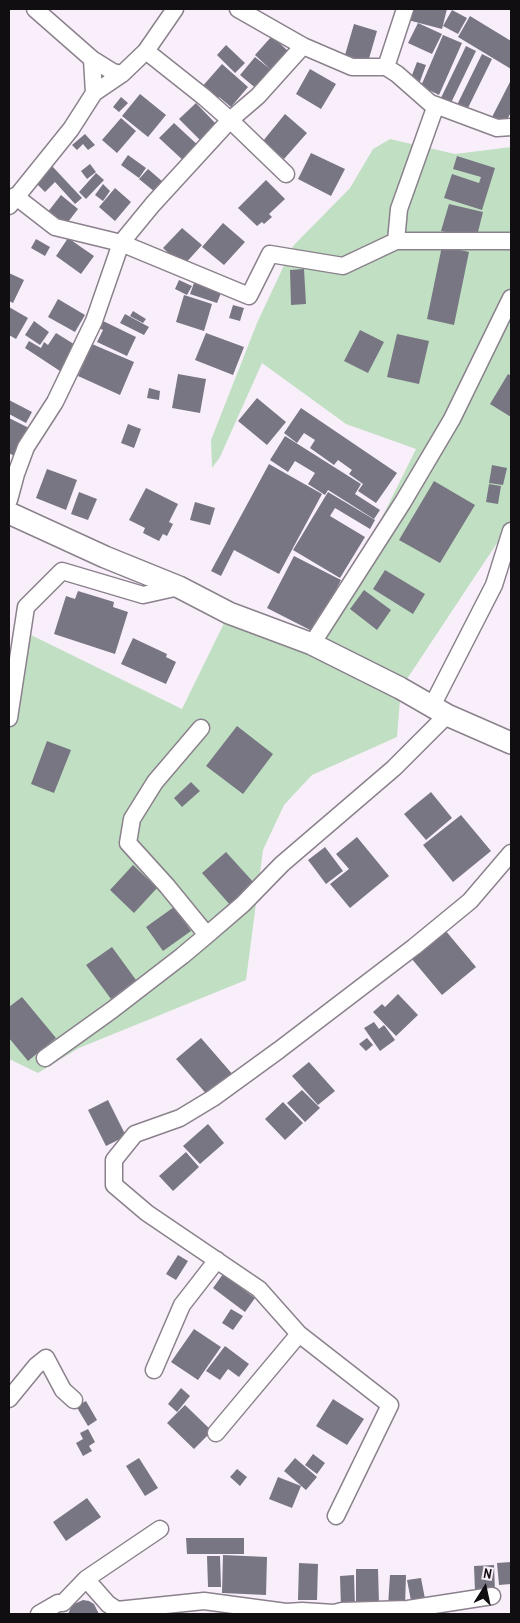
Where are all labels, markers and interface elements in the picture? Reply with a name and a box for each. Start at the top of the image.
north arrow [460,1563,510,1613]
text: N [482,1564,493,1583]

